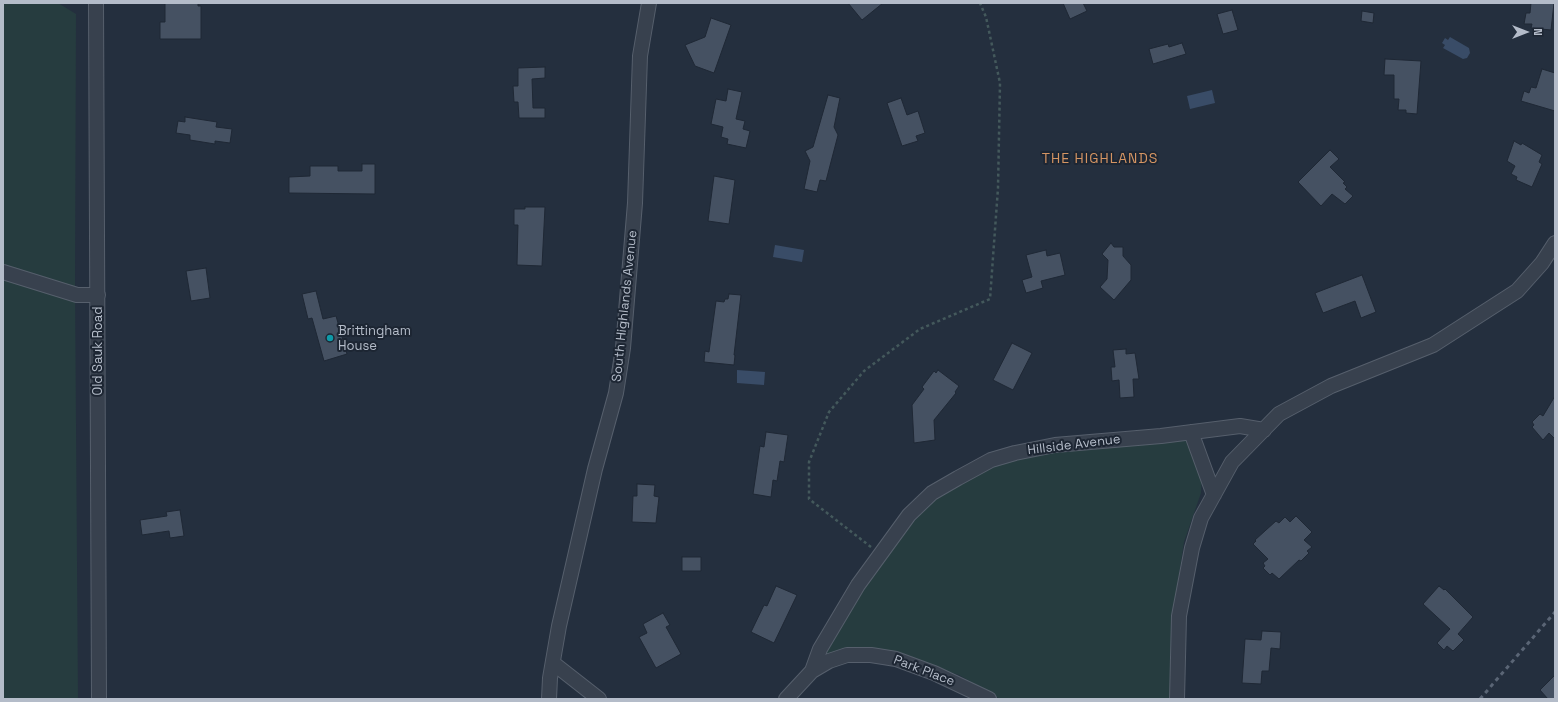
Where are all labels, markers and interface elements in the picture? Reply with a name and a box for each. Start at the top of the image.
north arrow [1506,12,1546,52]
text: N [1531,28,1545,36]
district label: THE HIGHLANDS [1042,151,1158,167]
street label: South Highlands Avenue [609,229,641,383]
street label: Old Sauk Road [90,306,106,396]
place label: Brittingham House [338,323,411,354]
marker: Brittingham House [325,333,335,343]
street label: Hillside Avenue [1027,432,1121,458]
street label: Park Place [891,652,957,690]

